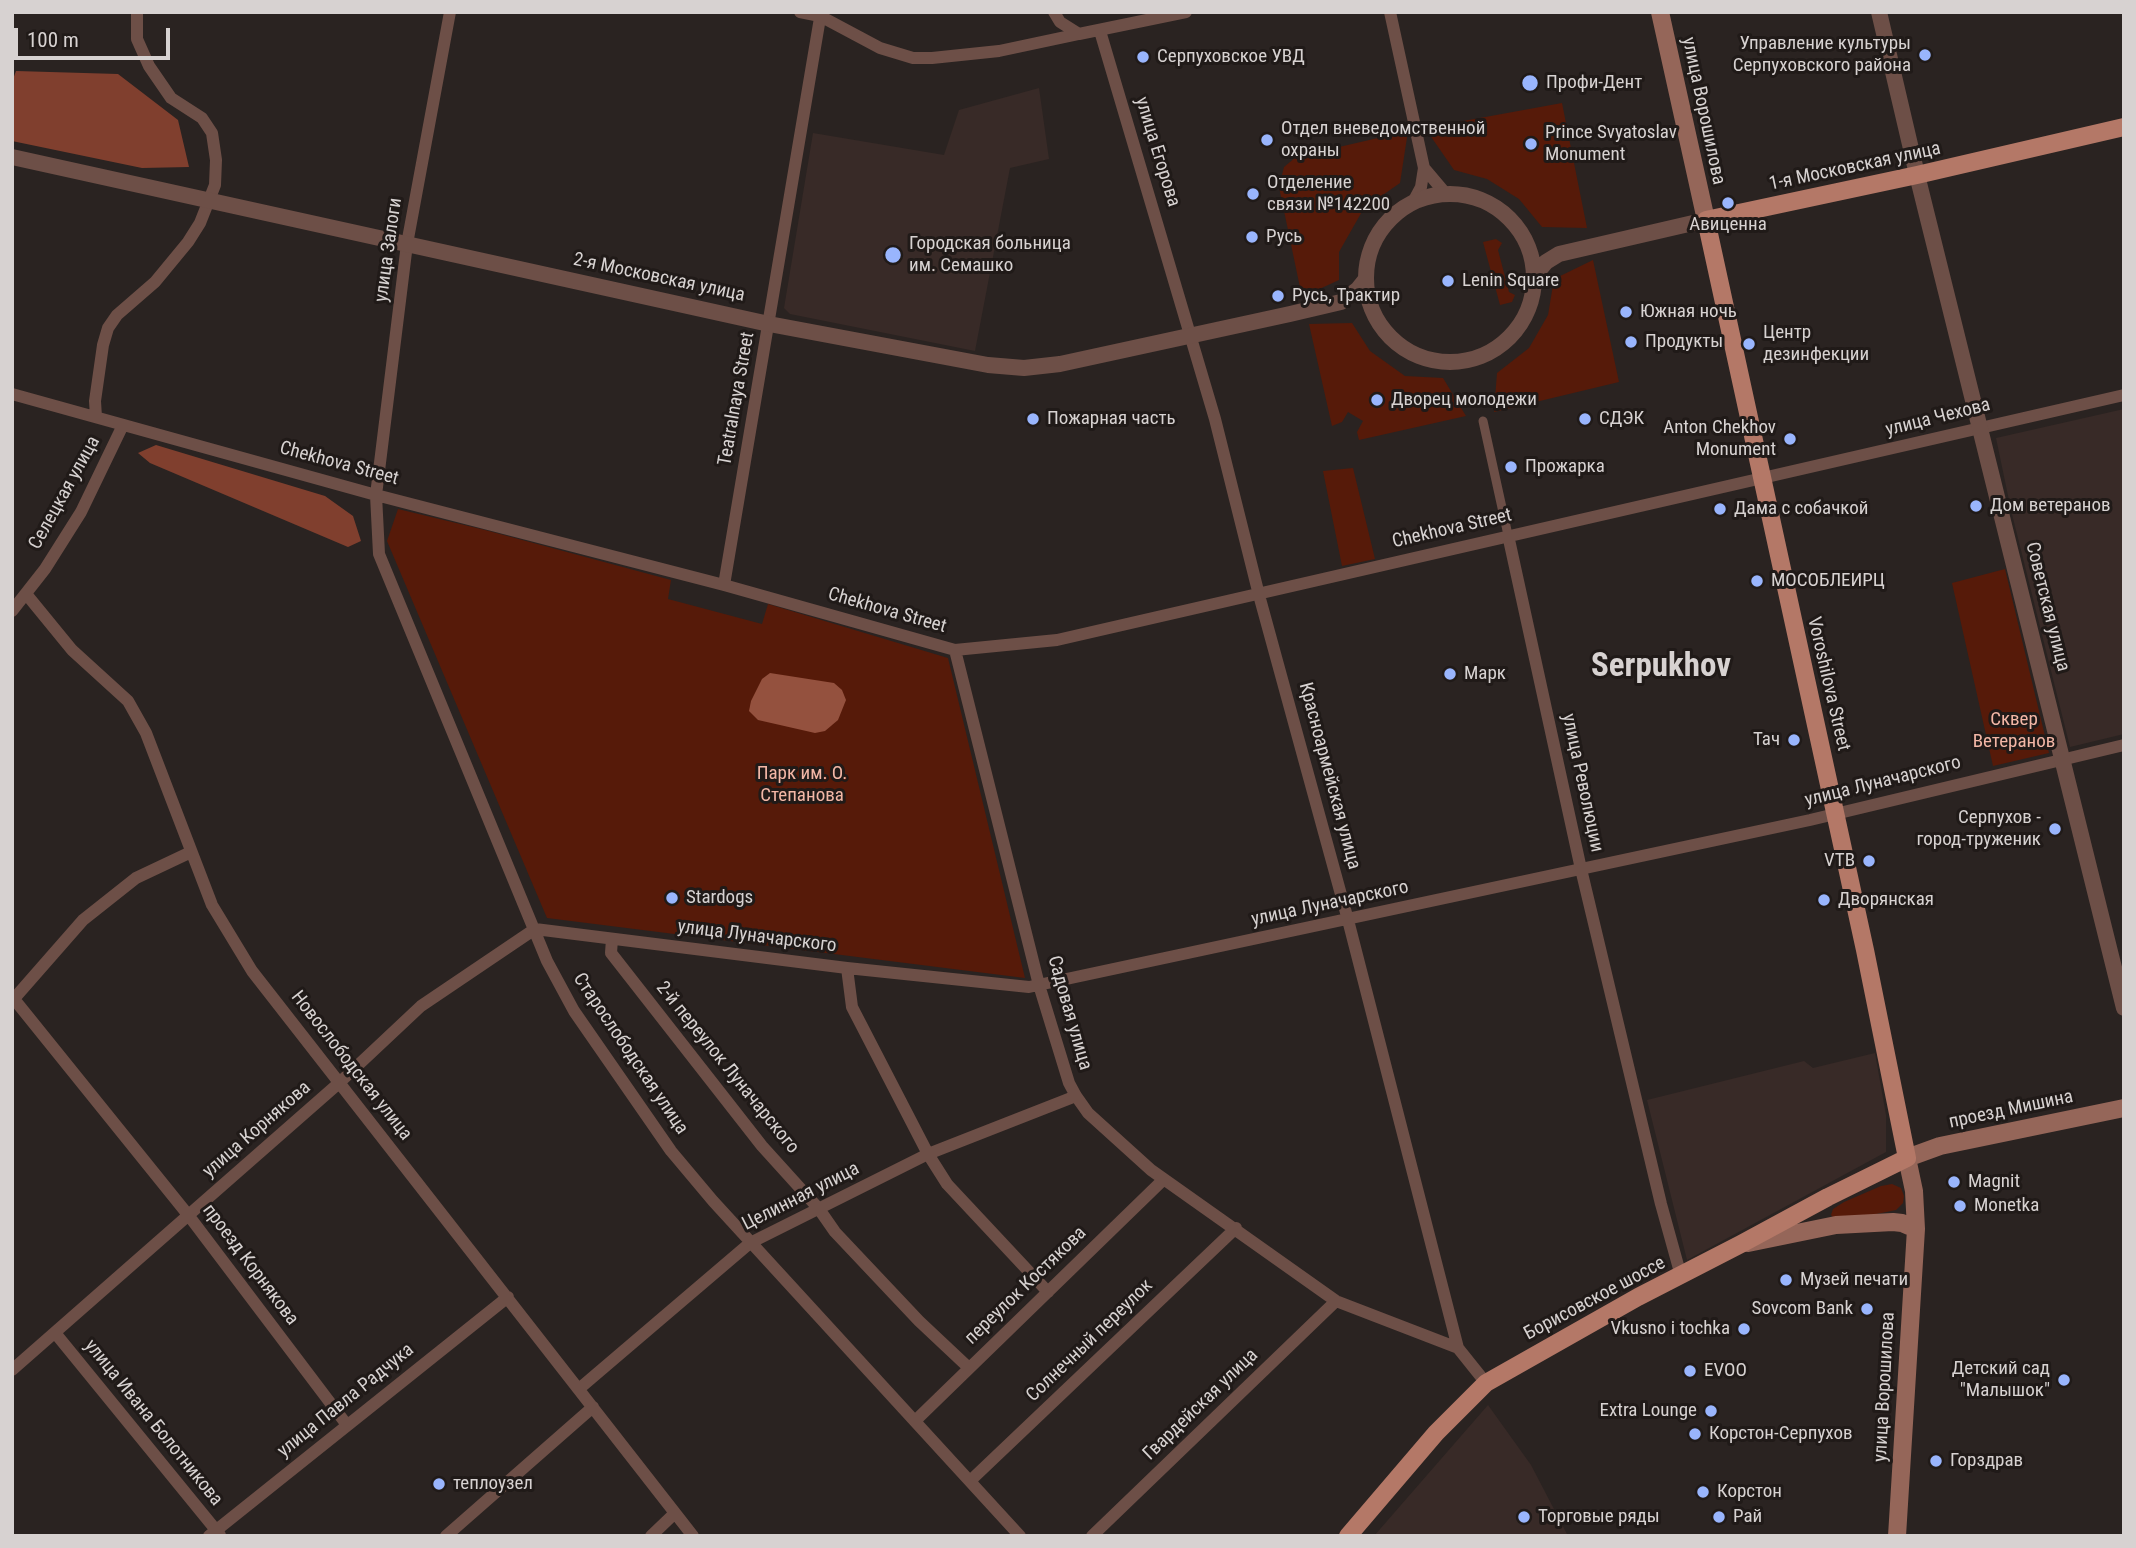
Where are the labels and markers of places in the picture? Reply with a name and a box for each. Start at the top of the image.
place label: Управление культуры Серпуховского района [1733,33,1911,77]
place label: Серпуховское УВД [1157,46,1305,68]
marker: Управление культуры Серпуховского района [1917,47,1933,63]
marker: Серпуховское УВД [1135,49,1151,65]
place label: Профи-Дент [1546,72,1642,94]
marker: Профи-Дент [1520,73,1540,93]
place label: Отдел вневедомственной охраны [1281,118,1485,162]
place label: Prince Svyatoslav Monument [1545,122,1677,166]
marker: Отдел вневедомственной охраны [1259,132,1275,148]
marker: Prince Svyatoslav Monument [1523,136,1539,152]
place label: Отделение связи №142200 [1267,172,1390,216]
marker: Отделение связи №142200 [1245,186,1261,202]
marker: Авиценна [1720,195,1736,211]
place label: Авиценна [1689,214,1767,236]
place label: Русь [1266,226,1302,248]
marker: Русь [1244,229,1260,245]
place label: Городская больница им. Семашко [909,233,1071,277]
marker: Городская больница им. Семашко [883,245,903,265]
place label: Lenin Square [1462,270,1559,292]
marker: Lenin Square [1440,273,1456,289]
place label: Русь, Трактир [1292,285,1400,307]
marker: Русь, Трактир [1270,288,1286,304]
place label: Южная ночь [1640,301,1737,323]
marker: Южная ночь [1618,304,1634,320]
place label: Центр дезинфекции [1763,322,1869,366]
place label: Продукты [1645,331,1723,353]
marker: Продукты [1623,334,1639,350]
marker: Центр дезинфекции [1741,336,1757,352]
place label: Дворец молодежи [1391,389,1537,411]
marker: Дворец молодежи [1369,392,1385,408]
place label: Пожарная часть [1047,408,1176,430]
place label: СДЭК [1599,408,1644,430]
marker: Пожарная часть [1025,411,1041,427]
marker: СДЭК [1577,411,1593,427]
place label: Anton Chekhov Monument [1663,417,1776,461]
marker: Anton Chekhov Monument [1782,431,1798,447]
place label: Прожарка [1525,456,1605,478]
marker: Прожарка [1503,459,1519,475]
place label: Дом ветеранов [1990,495,2111,517]
place label: Дама с собачкой [1734,498,1868,520]
marker: Дом ветеранов [1968,498,1984,514]
marker: Дама с собачкой [1712,501,1728,517]
place label: МОСОБЛЕИРЦ [1771,570,1885,592]
marker: МОСОБЛЕИРЦ [1749,573,1765,589]
place label: Марк [1464,663,1506,685]
marker: Марк [1442,666,1458,682]
place label: Тач [1753,729,1780,751]
marker: Тач [1786,732,1802,748]
place label: Серпухов - город-труженик [1916,807,2041,851]
marker: Серпухов - город-труженик [2047,821,2063,837]
place label: VTB [1824,850,1855,872]
marker: VTB [1861,853,1877,869]
place label: Stardogs [686,887,753,909]
place label: Дворянская [1838,889,1934,911]
marker: Stardogs [664,890,680,906]
marker: Дворянская [1816,892,1832,908]
place label: Magnit [1968,1171,2020,1193]
marker: Magnit [1946,1174,1962,1190]
place label: Monetka [1974,1195,2039,1217]
marker: Monetka [1952,1198,1968,1214]
place label: Музей печати [1800,1269,1908,1291]
marker: Музей печати [1778,1272,1794,1288]
place label: Sovcom Bank [1752,1298,1853,1320]
marker: Sovcom Bank [1859,1301,1875,1317]
place label: Vkusno i tochka [1611,1318,1730,1340]
marker: Vkusno i tochka [1736,1321,1752,1337]
place label: Детский сад "Малышок" [1952,1358,2050,1402]
place label: EVOO [1704,1360,1747,1382]
marker: EVOO [1682,1363,1698,1379]
marker: Детский сад "Малышок" [2056,1372,2072,1388]
place label: Extra Lounge [1599,1400,1697,1422]
marker: Extra Lounge [1703,1403,1719,1419]
place label: Корстон-Серпухов [1709,1423,1853,1445]
marker: Корстон-Серпухов [1687,1426,1703,1442]
place label: Горздрав [1950,1450,2023,1472]
marker: Горздрав [1928,1453,1944,1469]
place label: теплоузел [453,1473,533,1495]
marker: теплоузел [431,1476,447,1492]
place label: Корстон [1717,1481,1782,1503]
marker: Корстон [1695,1484,1711,1500]
place label: Торговые ряды [1538,1506,1660,1528]
place label: Рай [1733,1506,1762,1528]
marker: Торговые ряды [1516,1509,1532,1525]
marker: Рай [1711,1509,1727,1525]

